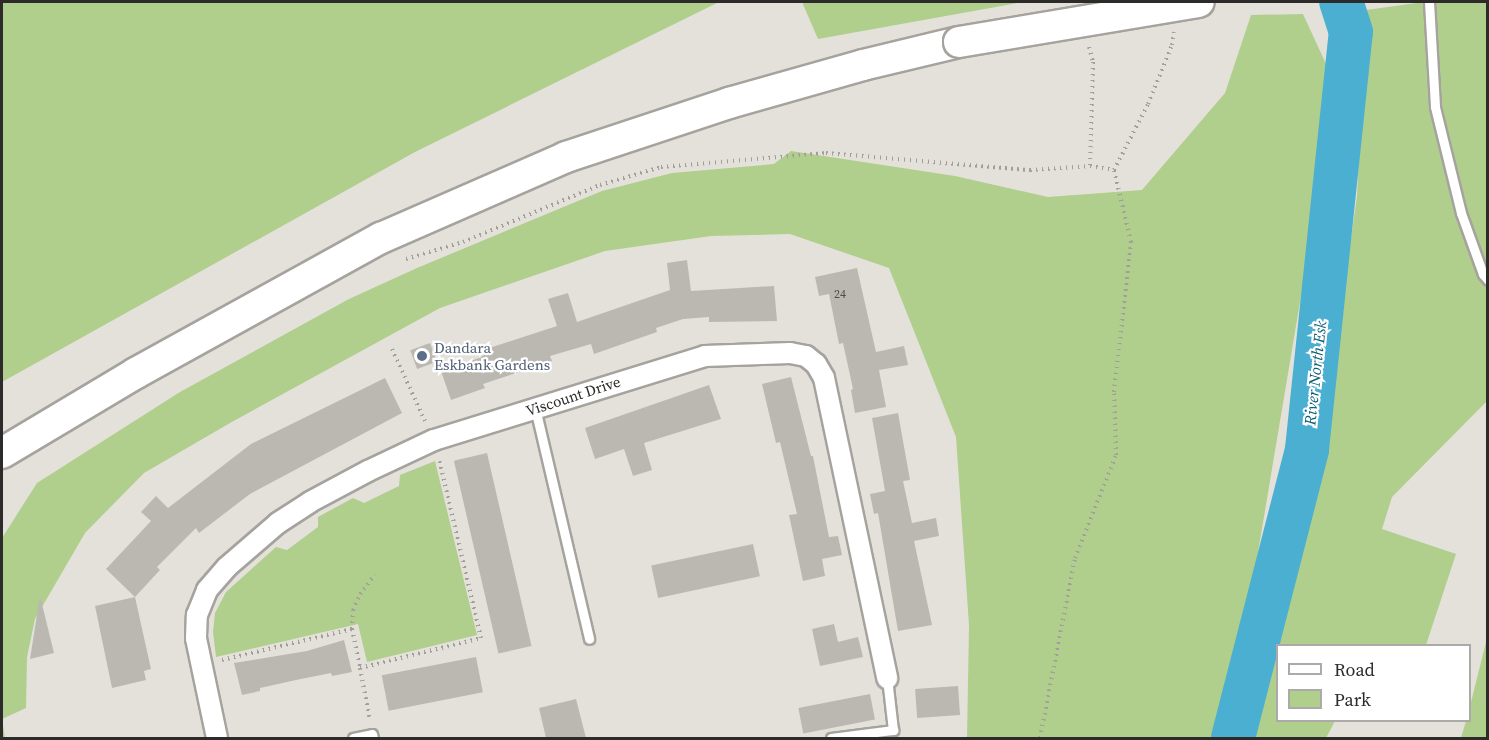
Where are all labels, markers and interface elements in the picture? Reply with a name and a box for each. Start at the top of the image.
house number: 24 [834,288,846,302]
water label: River North Esk [1300,320,1330,426]
place label: Dandara Eskbank Gardens [434,338,550,373]
marker: Dandara Eskbank Gardens [415,349,429,363]
street label: Viscount Drive [523,372,623,420]
legend [1276,644,1471,722]
text: Road [1334,657,1375,682]
text: Park [1334,687,1371,712]

